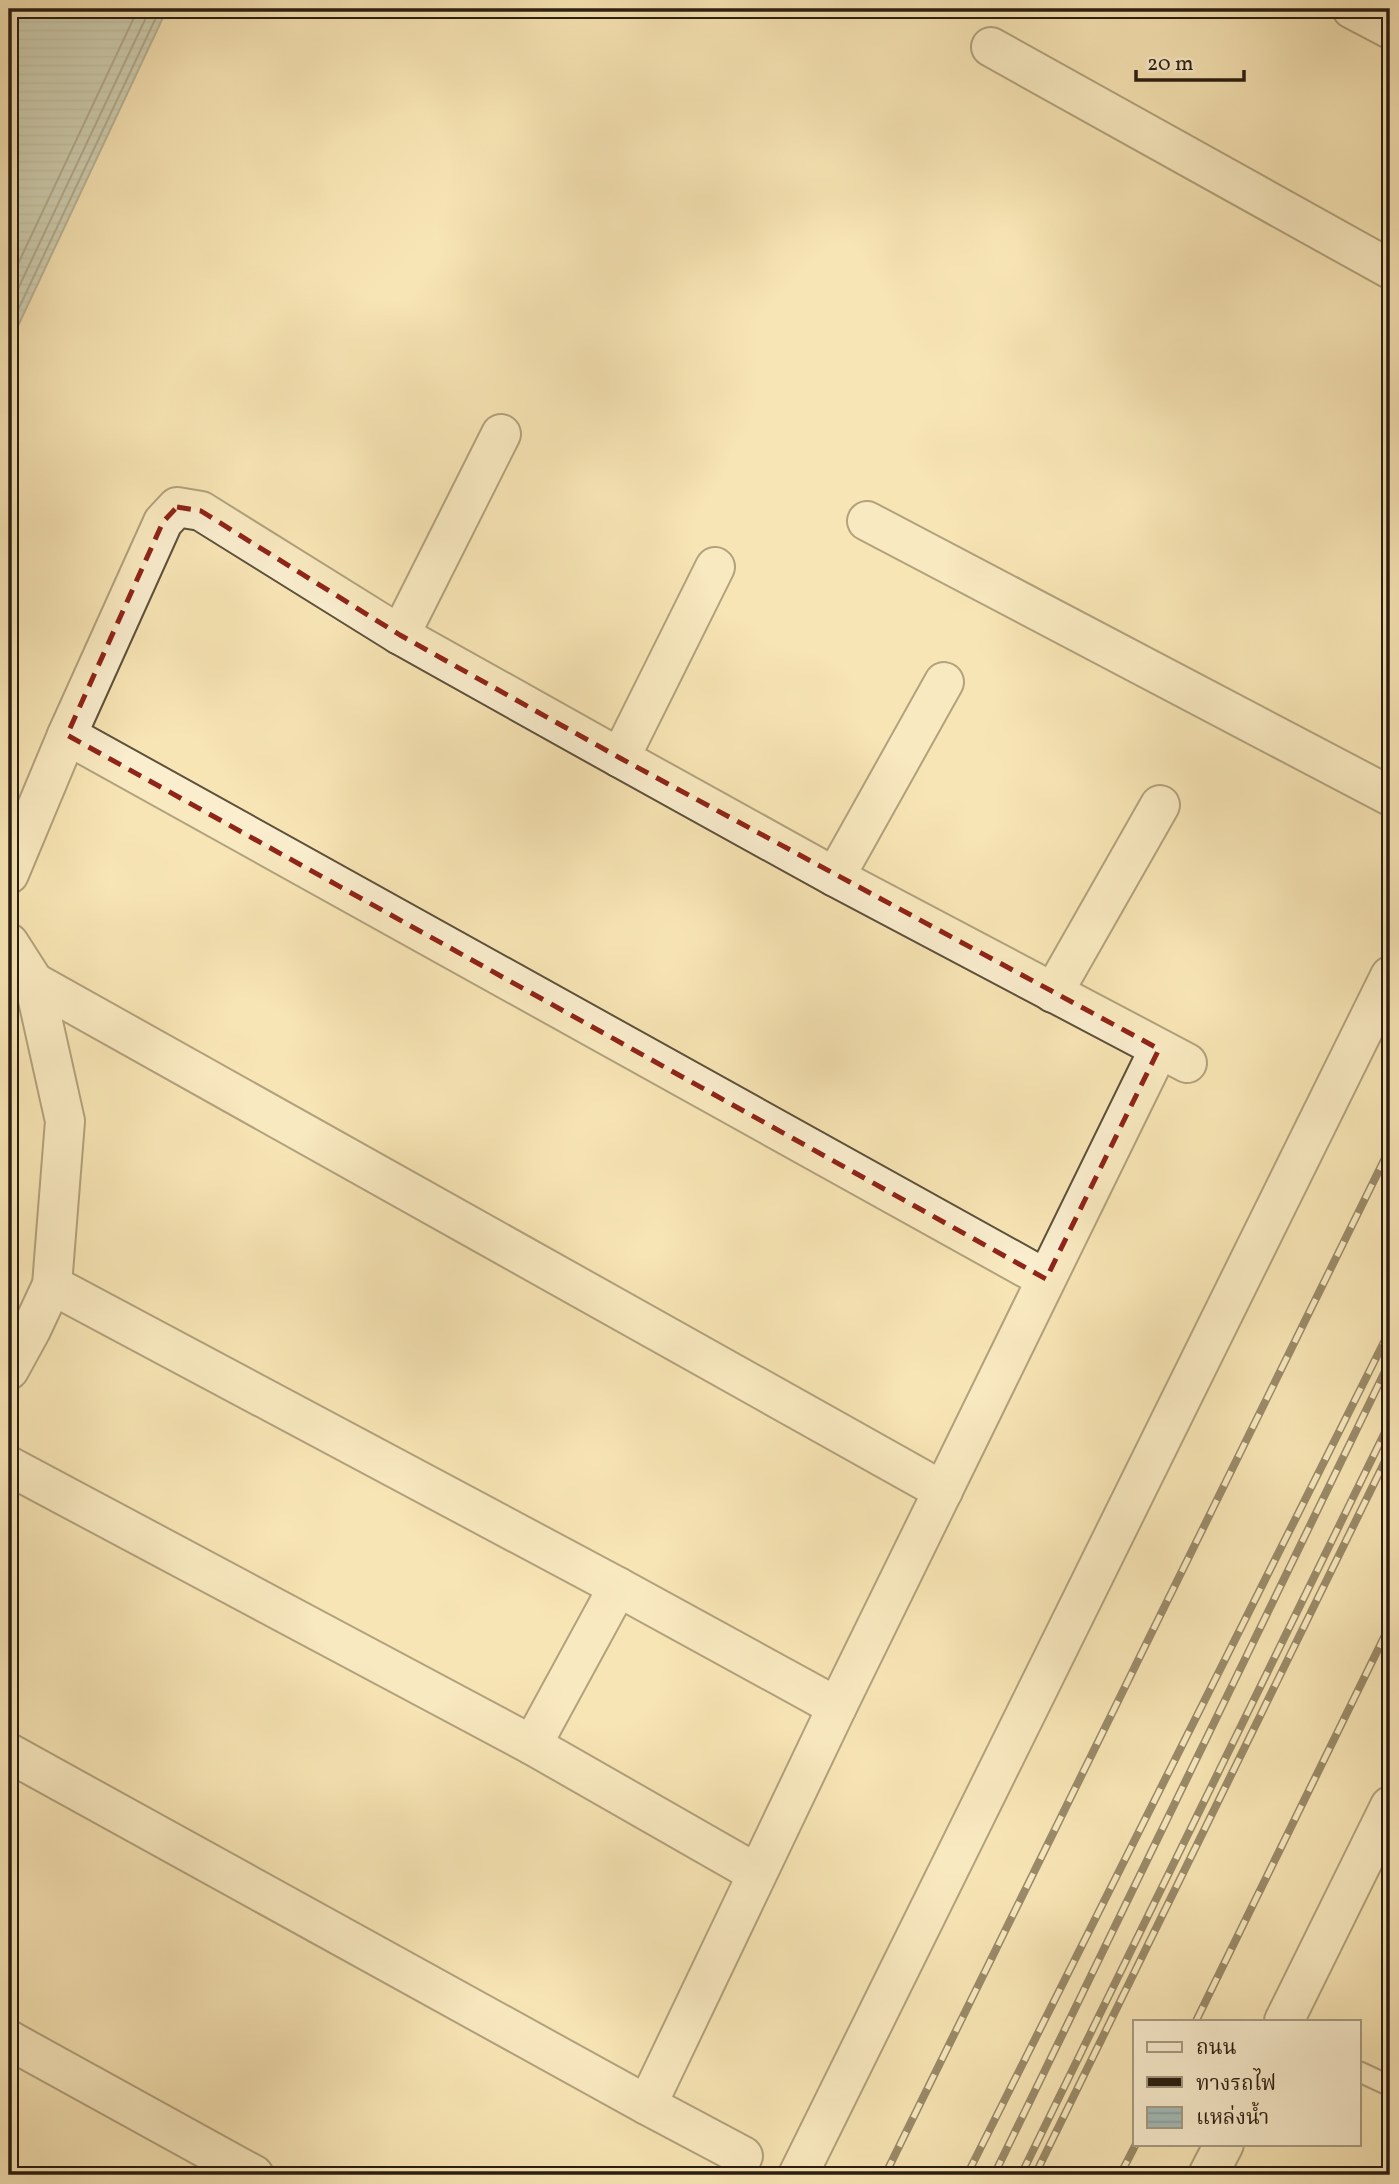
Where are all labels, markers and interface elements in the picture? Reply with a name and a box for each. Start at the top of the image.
scale bar [1136,38,1245,82]
text: 20 m [1147,50,1193,79]
legend [1133,2020,1360,2146]
text: ถนน [1196,2034,1237,2063]
text: ทางรถไฟ [1196,2068,1276,2099]
text: แหล่งน้ำ [1196,2101,1269,2133]

